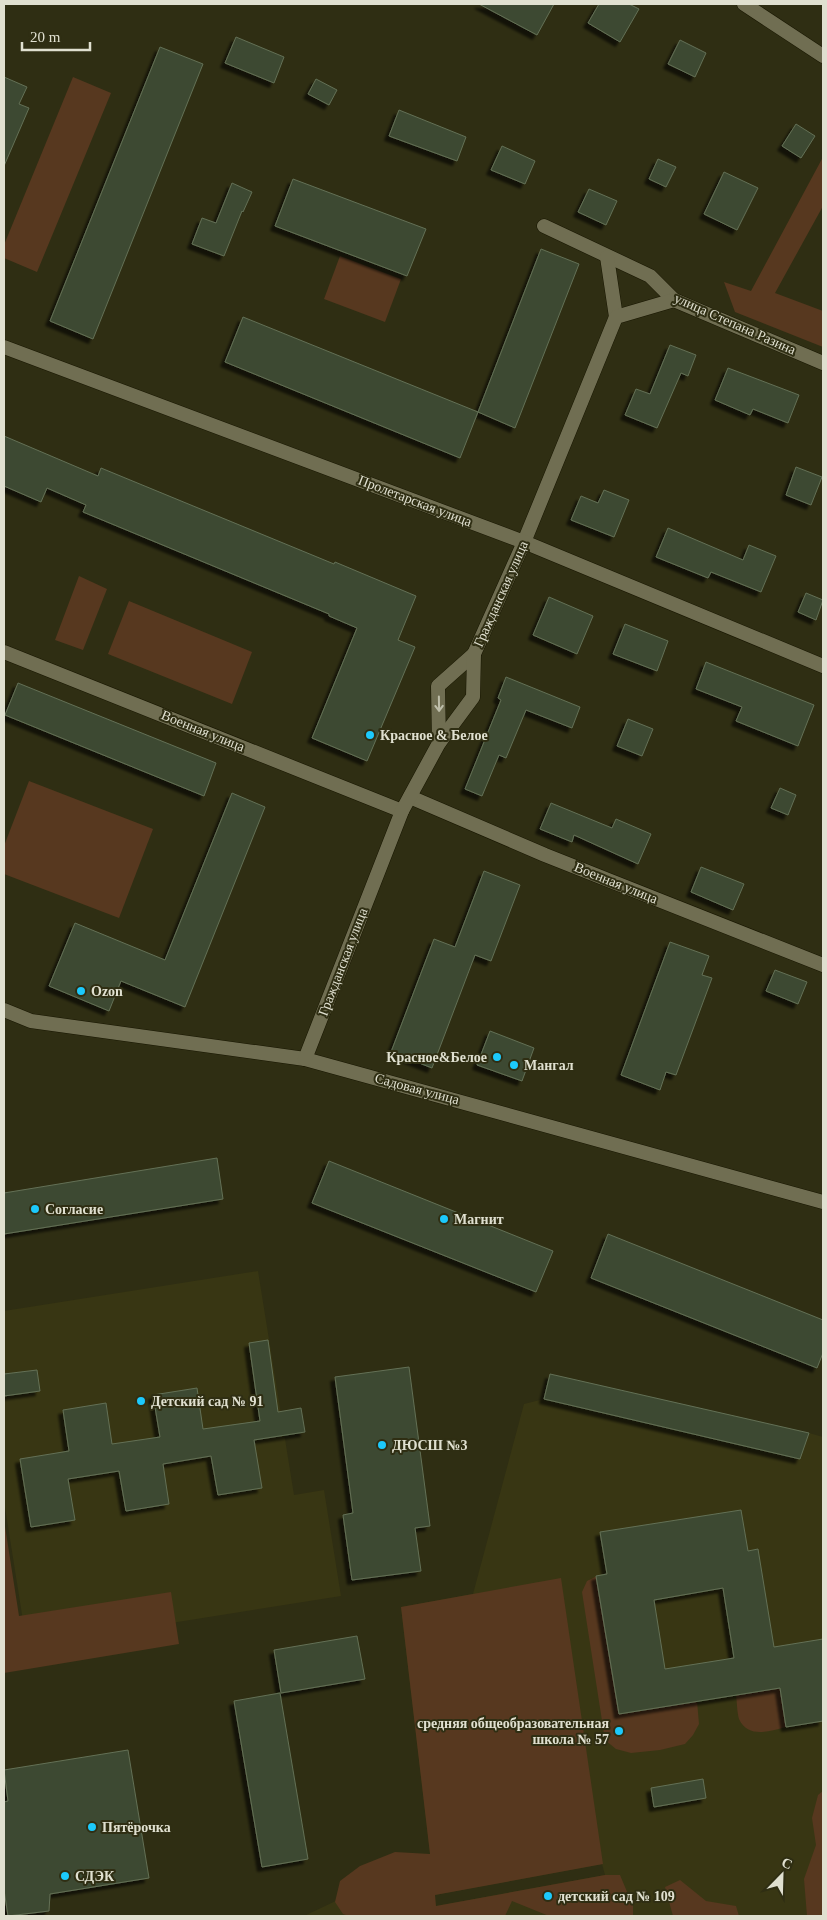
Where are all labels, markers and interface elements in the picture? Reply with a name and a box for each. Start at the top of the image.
scale bar [22,20,90,52]
text: 20 m [30,29,61,45]
street label: улица Степана Разина [672,290,799,358]
street label: Пролетарская улица [356,472,475,530]
street label: Гражданская улица [471,538,531,649]
one-way arrow [434,696,443,712]
street label: Военная улица [159,707,248,755]
place label: Красное & Белое [380,728,488,743]
marker: Красное & Белое [364,729,376,741]
street label: Военная улица [572,859,661,907]
street label: Гражданская улица [315,905,371,1018]
place label: Ozon [91,984,123,999]
marker: Ozon [75,985,87,997]
place label: Красное&Белое [386,1050,487,1065]
marker: Красное&Белое [491,1051,503,1063]
place label: Мангал [524,1058,574,1073]
marker: Мангал [508,1059,520,1071]
street label: Садовая улица [373,1071,462,1108]
place label: Согласие [45,1202,103,1217]
marker: Согласие [29,1203,41,1215]
place label: Магнит [454,1212,504,1227]
marker: Магнит [438,1213,450,1225]
place label: Детский сад № 91 [151,1394,264,1409]
marker: Детский сад № 91 [135,1395,147,1407]
place label: ДЮСШ №3 [392,1438,467,1453]
marker: ДЮСШ №3 [376,1439,388,1451]
place label: средняя общеобразовательная школа № 57 [417,1716,609,1747]
marker: средняя общеобразовательная школа № 57 [613,1725,625,1737]
place label: Пятёрочка [102,1820,171,1835]
marker: Пятёрочка [86,1821,98,1833]
north arrow [757,1850,807,1900]
text: С [779,1855,794,1872]
place label: СДЭК [75,1869,115,1884]
marker: СДЭК [59,1870,71,1882]
place label: детский сад № 109 [558,1889,675,1904]
marker: детский сад № 109 [542,1890,554,1902]

